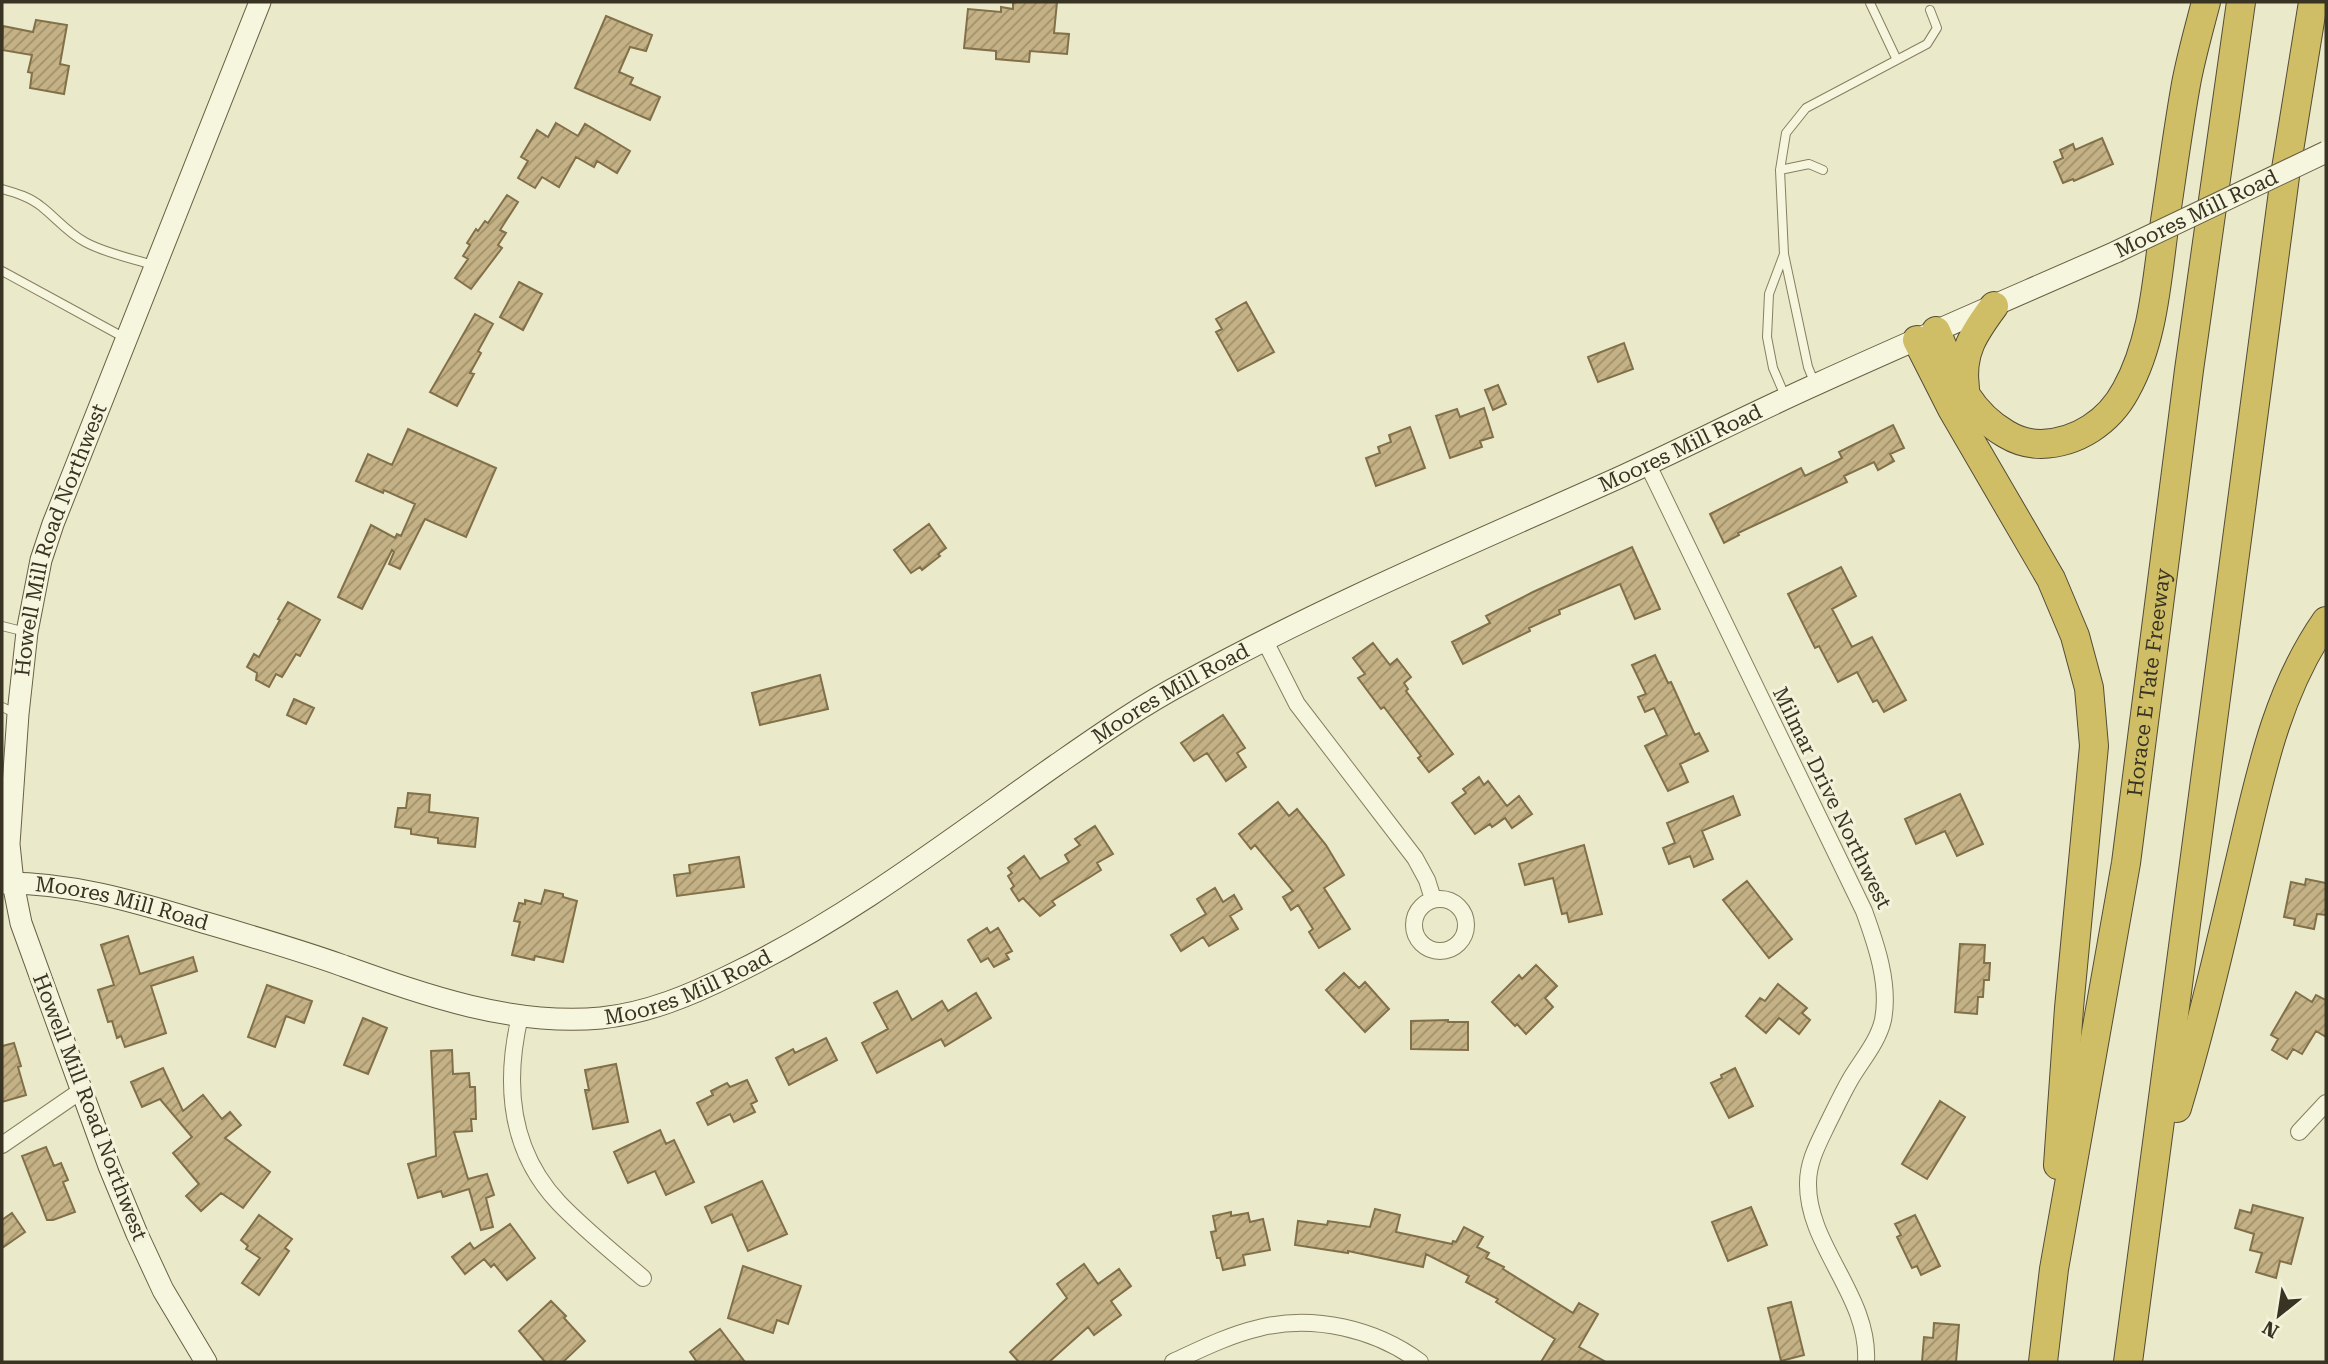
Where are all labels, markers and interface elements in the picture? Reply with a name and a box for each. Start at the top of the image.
street label: Moores Mill Road [2111,165,2282,263]
street label: Moores Mill Road [1595,399,1766,497]
street label: Howell Mill Road Northwest [10,400,112,678]
street label: Horace E Tate Freeway [2123,566,2176,798]
street label: Moores Mill Road [1088,638,1253,749]
street label: Milmar Drive Northwest [1768,683,1896,913]
street label: Moores Mill Road [34,872,212,935]
street label: Moores Mill Road [603,944,776,1030]
street label: Howell Mill Road Northwest [28,970,152,1244]
north arrow [2244,1280,2314,1350]
text: N [2258,1315,2283,1343]

